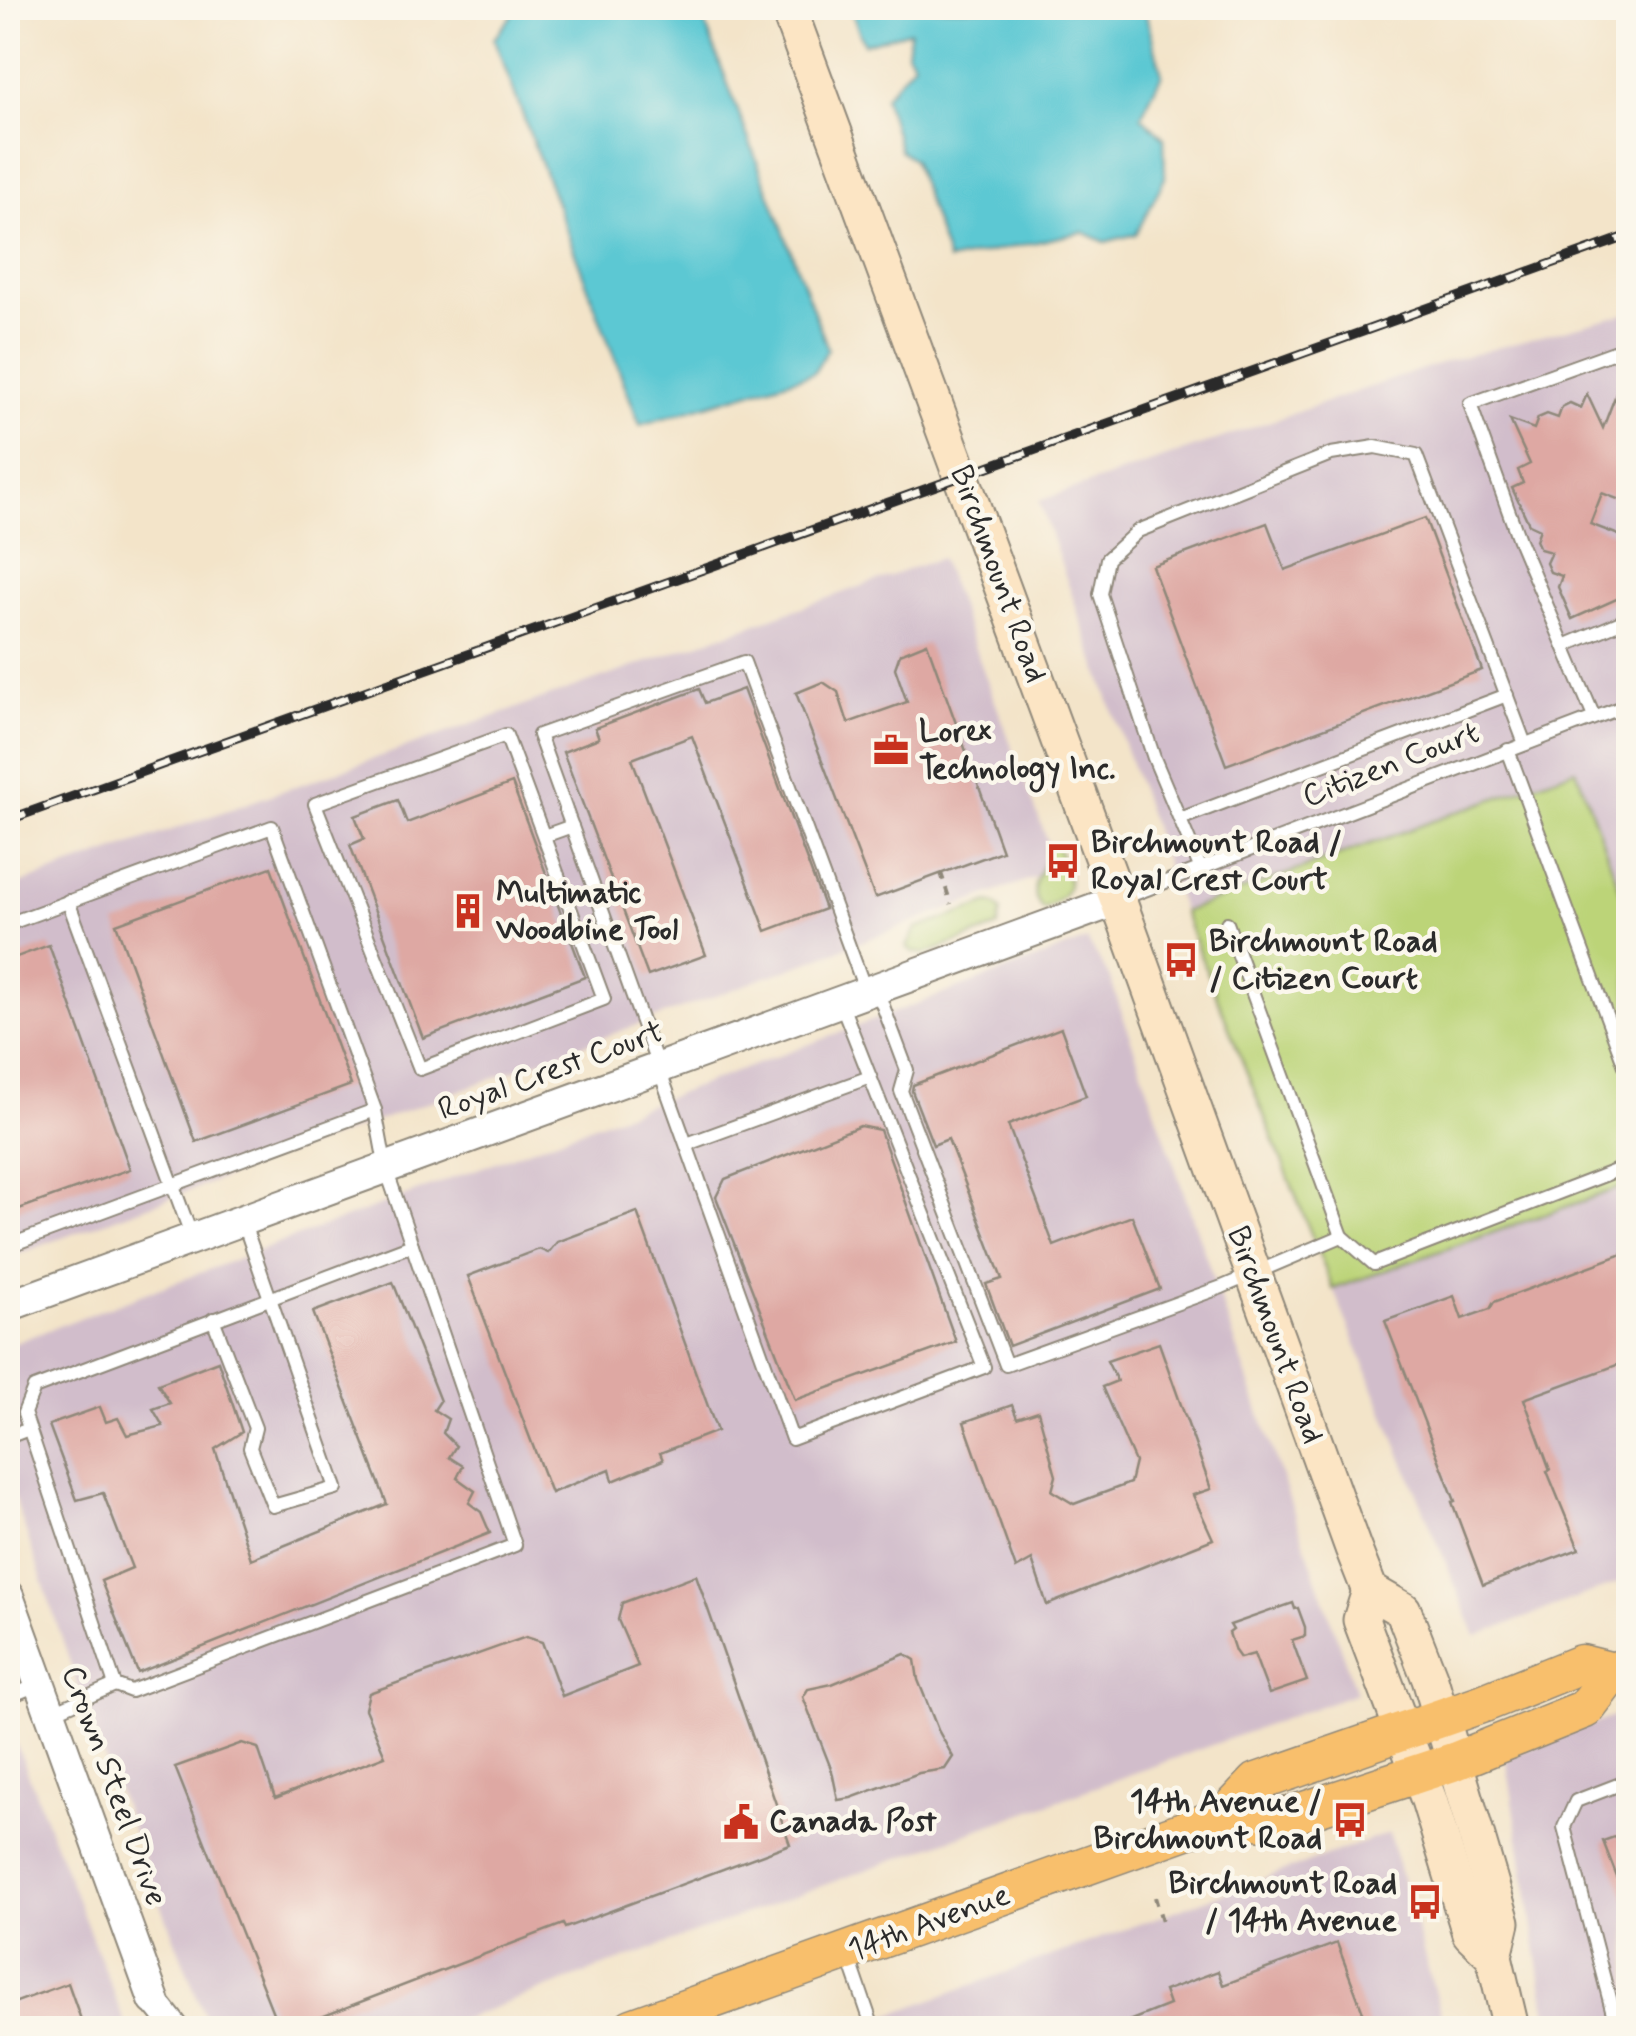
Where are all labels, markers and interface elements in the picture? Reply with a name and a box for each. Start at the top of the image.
street label: Birchmount Road [939,459,1057,689]
place label: Lorex Technology Inc. [919,711,1116,793]
street label: Citizen Court [1296,712,1486,818]
office icon: Lorex Technology Inc. [872,731,910,769]
place label: Birchmount Road / Royal Crest Court [1091,822,1342,901]
bus stop icon: Birchmount Road / Royal Crest Court [1044,842,1082,880]
place label: Multimatic Woodbine Tool [496,872,678,951]
building icon: Multimatic Woodbine Tool [449,892,487,930]
place label: Birchmount Road / Citizen Court [1209,921,1438,1000]
bus stop icon: Birchmount Road / Citizen Court [1162,941,1200,979]
street label: Royal Crest Court [433,1011,669,1131]
street label: Birchmount Road [1216,1220,1334,1450]
street label: Crown Steel Drive [51,1660,177,1912]
place label: 14th Avenue / Birchmount Road [1093,1781,1322,1860]
place label: Canada Post [769,1801,937,1843]
bus stop icon: 14th Avenue / Birchmount Road [1331,1801,1369,1839]
public building icon: Canada Post [722,1803,760,1841]
place label: Birchmount Road / 14th Avenue [1168,1863,1397,1942]
street label: 14th Avenue [842,1874,1016,1972]
bus stop icon: Birchmount Road / 14th Avenue [1406,1883,1444,1921]

